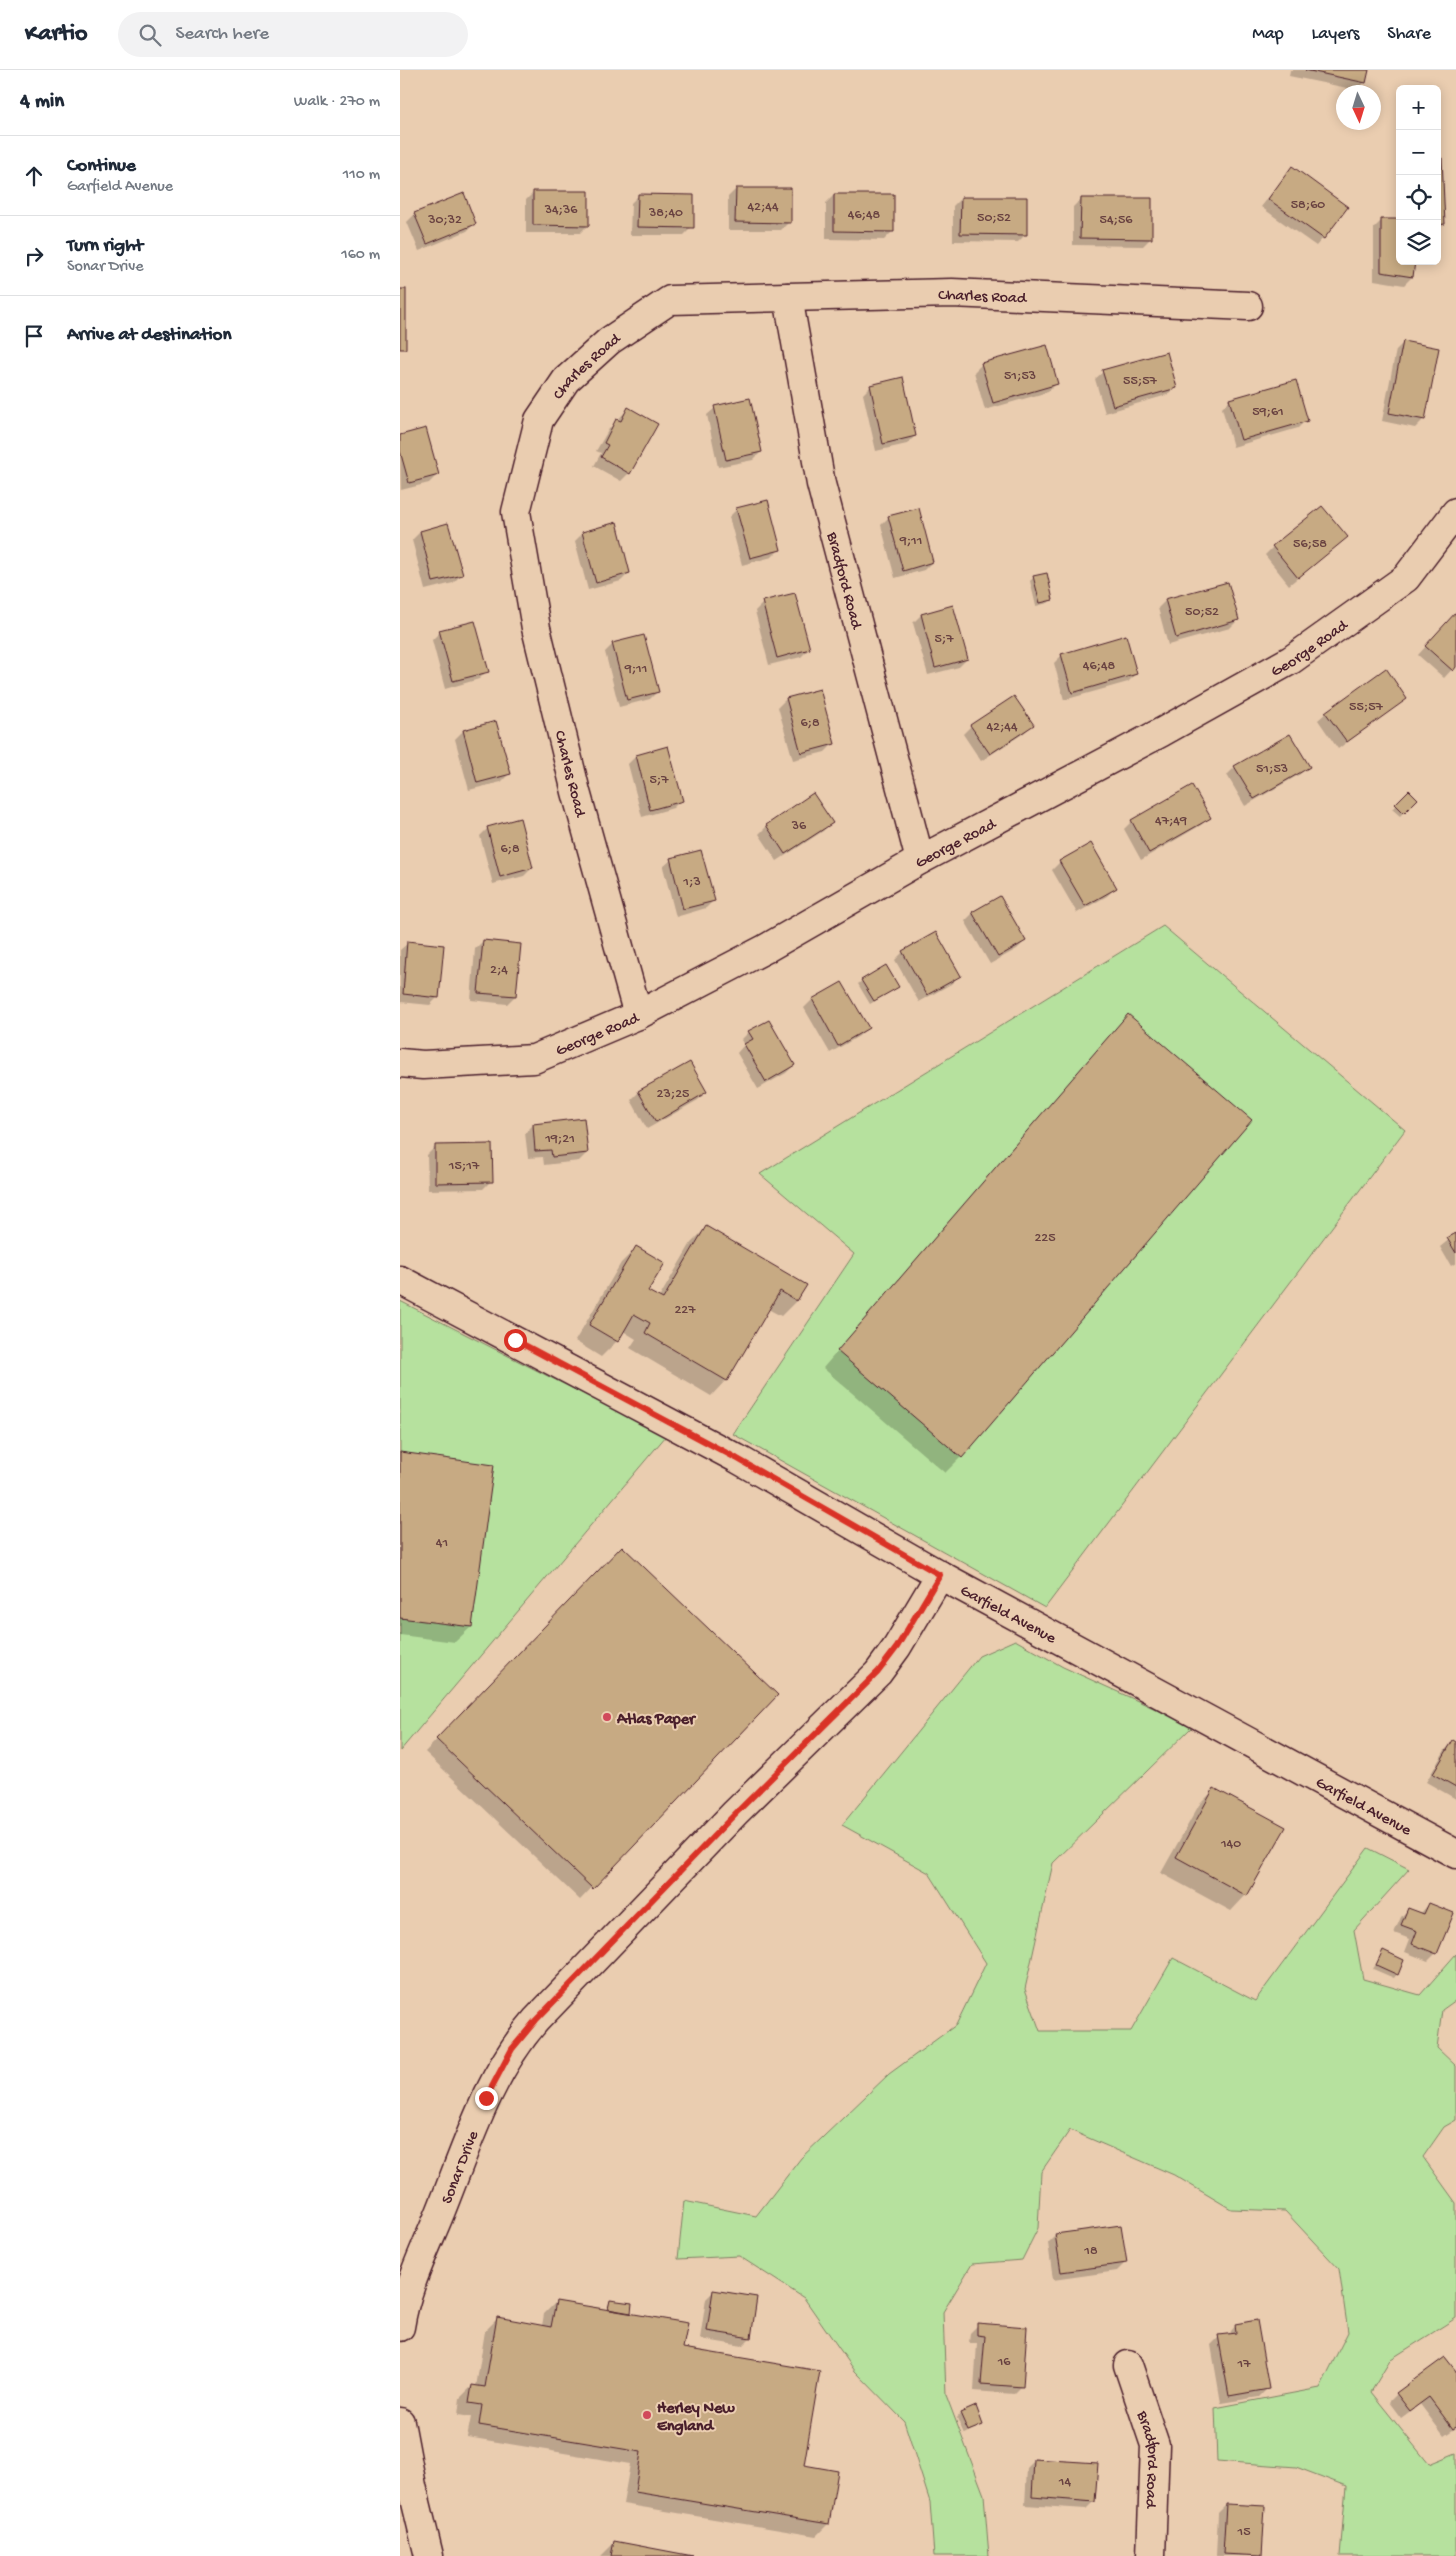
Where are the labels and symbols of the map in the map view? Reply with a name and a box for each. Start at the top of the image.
north arrow [1336,85,1381,130]
house number: 58;60 [1291,197,1325,214]
house number: 42;44 [747,199,779,216]
house number: 34;36 [544,202,578,219]
house number: 38;40 [648,205,683,222]
house number: 46;48 [848,207,881,224]
house number: 50;52 [977,210,1011,227]
house number: 30;32 [427,212,462,229]
house number: 54;56 [1100,212,1133,229]
street label: Charles Road [938,287,1028,309]
street label: Charles Road [550,330,626,404]
house number: 51;53 [1004,368,1036,385]
house number: 55;57 [1123,373,1158,390]
house number: 59;61 [1252,404,1284,421]
street label: Bradford Road [821,529,865,633]
house number: 9;11 [899,533,922,550]
house number: 56;58 [1293,536,1327,553]
house number: 50;52 [1185,604,1219,621]
street label: George Road [1268,616,1353,682]
house number: 5;7 [934,631,954,648]
house number: 46;48 [1083,658,1116,675]
house number: 9;11 [624,661,647,678]
house number: 55;57 [1349,699,1384,716]
house number: 6;8 [800,715,820,732]
house number: 42;44 [986,719,1018,736]
street label: Charles Road [549,729,589,821]
house number: 51;53 [1256,761,1288,778]
house number: 5;7 [649,772,669,789]
house number: 47;49 [1155,813,1187,830]
street label: George Road [912,815,1001,874]
house number: 36 [791,818,807,835]
house number: 6;8 [500,841,520,858]
house number: 1;3 [682,874,701,891]
house number: 2;4 [490,962,508,979]
street label: George Road [553,1009,644,1062]
house number: 23;25 [657,1086,689,1103]
house number: 19;21 [544,1131,575,1148]
house number: 15;17 [448,1158,480,1175]
house number: 225 [1034,1230,1056,1247]
house number: 227 [674,1302,696,1319]
route start [504,1329,527,1352]
house number: 41 [436,1535,448,1552]
street label: Garfield Avenue [956,1582,1059,1649]
marker: Atlas Paper [601,1711,613,1723]
place label: Atlas Paper [616,1711,697,1730]
street label: Garfield Avenue [1312,1774,1415,1842]
house number: 140 [1220,1836,1241,1853]
route end [475,2087,498,2110]
street label: Sonar Drive [439,2128,484,2207]
house number: 18 [1083,2243,1098,2260]
house number: 16 [997,2354,1011,2371]
house number: 17 [1237,2356,1251,2373]
place label: Herley New England [657,2400,735,2437]
street label: Bradford Road [1131,2408,1161,2510]
marker: Herley New England [641,2409,653,2421]
house number: 14 [1058,2474,1072,2491]
house number: 15 [1236,2524,1251,2541]

